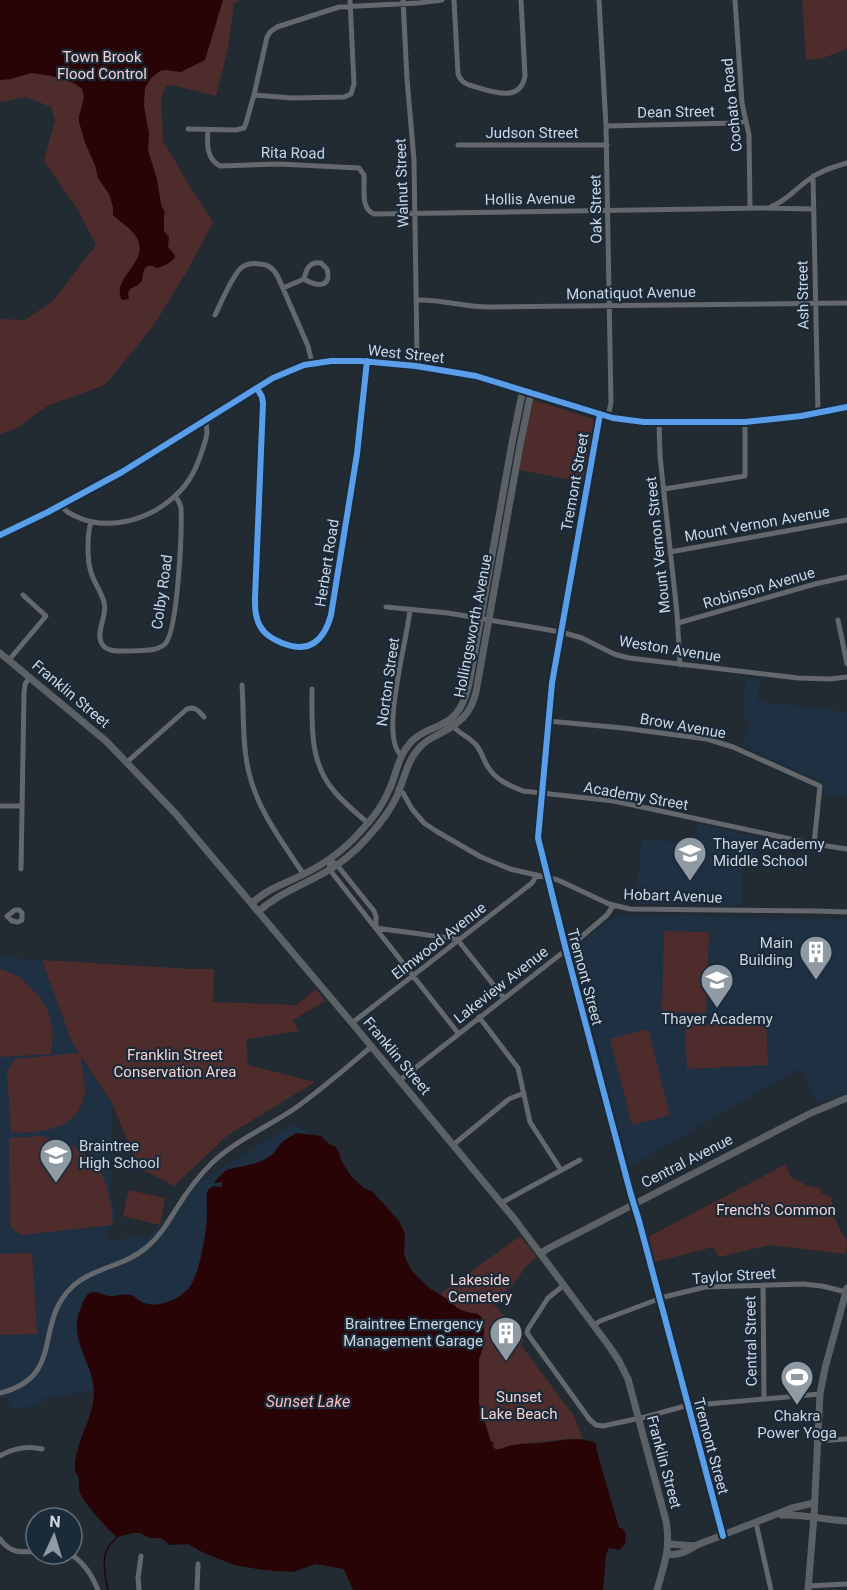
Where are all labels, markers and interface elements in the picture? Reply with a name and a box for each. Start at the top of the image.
park label: Town Brook Flood Control [57,48,147,83]
street label: Cochato Road [718,57,746,153]
street label: Dean Street [637,102,715,122]
street label: Judson Street [486,124,579,142]
street label: Walnut Street [391,138,413,228]
street label: Rita Road [261,143,325,163]
street label: Oak Street [586,174,606,244]
street label: Hollis Avenue [484,189,576,209]
street label: Ash Street [793,260,813,330]
street label: Monatiquot Avenue [566,283,696,303]
street label: West Street [367,341,445,367]
street label: Tremont Street [557,431,593,533]
street label: Mount Vernon Street [642,476,674,614]
street label: Mount Vernon Avenue [683,502,831,546]
street label: Herbert Road [311,518,343,608]
street label: Colby Road [148,553,176,631]
street label: Hollingsworth Avenue [450,553,496,699]
street label: Robinson Avenue [701,563,817,613]
street label: Weston Avenue [618,632,722,666]
street label: Norton Street [373,636,403,728]
street label: Franklin Street [29,656,114,732]
street label: Brow Avenue [639,710,727,742]
street label: Academy Street [582,778,690,814]
school or university icon: Thayer Academy Middle School [672,835,708,882]
place label: Thayer Academy Middle School [713,835,824,870]
street label: Hobart Avenue [623,885,723,907]
street label: Elmwood Avenue [388,899,490,983]
street label: Tremont Street [563,927,607,1027]
place label: Main Building [739,934,793,969]
building icon: Main Building [798,934,834,981]
street label: Lakeview Avenue [450,943,552,1027]
school or university icon: Thayer Academy [699,962,735,1009]
place label: Thayer Academy [661,1010,773,1028]
street label: Franklin Street [359,1014,435,1099]
park label: Franklin Street Conservation Area [114,1046,236,1081]
street label: Central Avenue [638,1130,736,1192]
school or university icon: Braintree High School [38,1137,74,1184]
place label: Braintree High School [79,1137,160,1172]
park label: French's Common [716,1201,836,1219]
street label: Taylor Street [692,1264,777,1288]
park label: Lakeside Cemetery [448,1271,512,1306]
street label: Central Street [741,1295,761,1387]
place label: Braintree Emergency Management Garage [343,1315,483,1350]
building icon: Braintree Emergency Management Garage [488,1315,524,1362]
sports icon: Chakra Power Yoga [779,1359,815,1406]
park label: Sunset Lake Beach [481,1388,557,1423]
water label: Sunset Lake [266,1392,350,1411]
street label: Tremont Street [689,1396,733,1496]
place label: Chakra Power Yoga [757,1407,837,1442]
street label: Franklin Street [643,1413,685,1511]
north arrow [24,1506,84,1566]
text: N [49,1512,61,1531]

